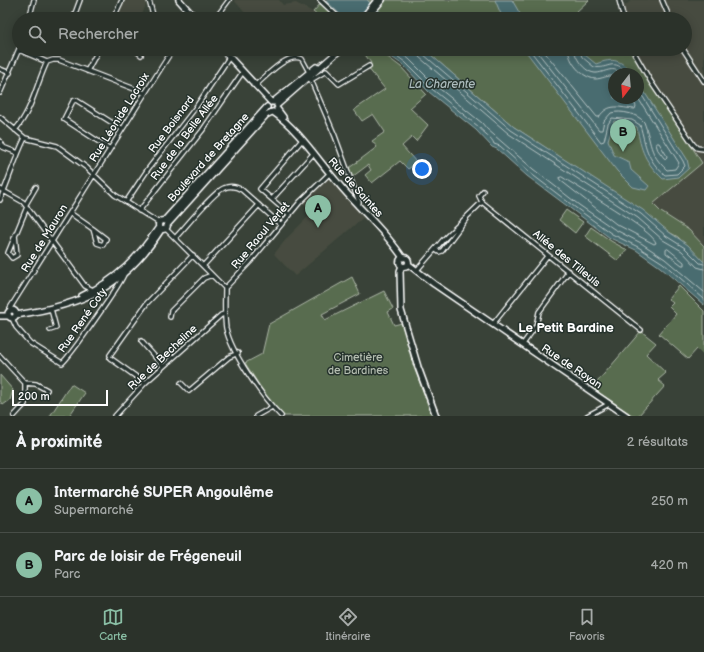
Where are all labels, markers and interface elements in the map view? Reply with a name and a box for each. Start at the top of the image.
search box [12,12,692,56]
icon: search [26,23,48,45]
text: Rechercher [58,25,138,44]
north arrow [608,68,644,104]
street label: Rue Léonide Lacroix [87,70,152,164]
water label: La Charente [409,77,475,92]
street label: Rue de la Belle Allée [148,92,221,183]
street label: Rue Boisnard [146,93,197,155]
street label: Boulevard de Bretagne [165,110,252,204]
pin: B [610,119,636,152]
street label: Rue de Saintes [325,155,386,220]
your location [412,159,432,179]
pin: A [305,195,331,228]
street label: Rue Raoul Verlet [229,199,293,272]
street label: Rue de Mauron [18,202,70,274]
street label: Allée des Tilleuls [530,227,603,290]
street label: Rue René Coty [55,285,110,355]
district label: Le Petit Bardine [518,320,614,336]
street label: Rue de Becheline [125,322,200,393]
street label: Rue de Royan [539,341,604,391]
park label: Cimetière de Bardines [328,351,389,377]
scale bar [12,388,108,407]
text: 200 m [18,390,50,403]
text: À proximité [16,432,102,452]
text: 2 résultats [627,434,688,450]
text: Intermarché SUPER Angoulême [54,483,273,502]
text: A [25,493,33,509]
text: 250 m [651,493,688,509]
text: Supermarché [54,502,134,518]
text: Parc de loisir de Frégeneuil [54,547,242,566]
text: B [24,557,34,573]
text: 420 m [650,557,688,573]
text: Parc [54,566,80,582]
tab: Carte [99,606,127,643]
tab: Itinéraire [325,606,370,643]
tab: Favoris [569,606,605,643]

